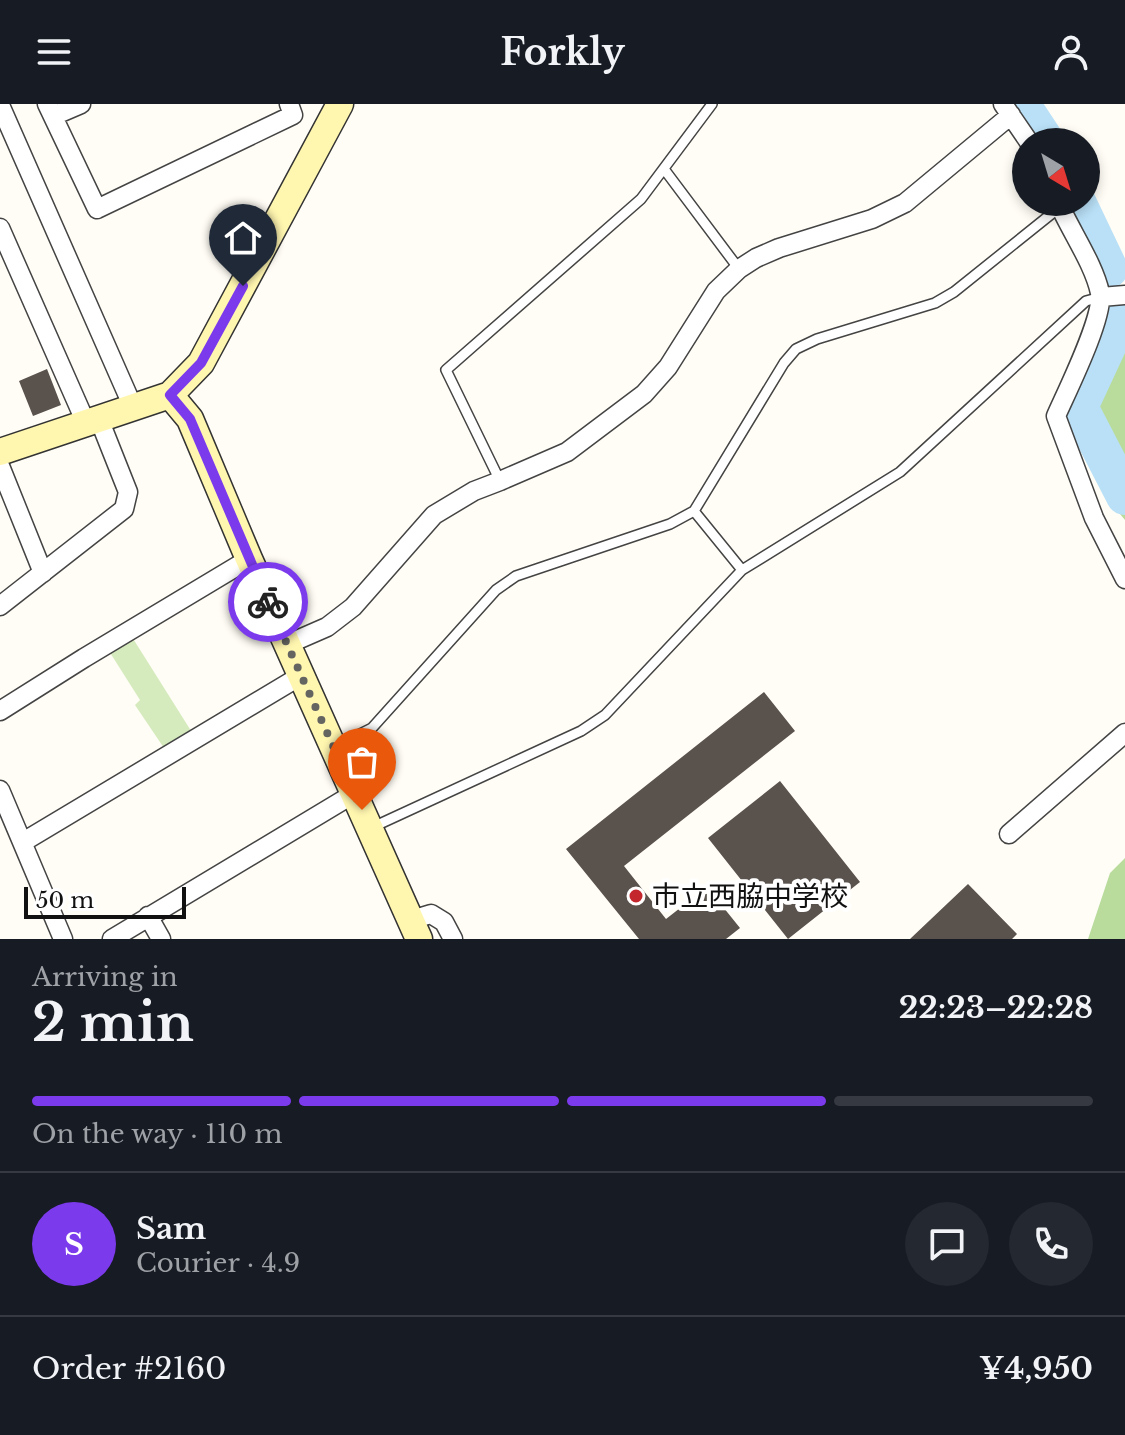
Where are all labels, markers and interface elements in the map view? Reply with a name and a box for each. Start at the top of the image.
icon: menu [32,30,76,74]
text: Forkly [500,30,625,75]
icon: person [1049,30,1093,74]
north arrow [1012,128,1100,216]
map controls [1012,128,1100,216]
pin [209,204,277,286]
icon: home [221,216,265,260]
courier [228,562,308,642]
icon: bike [246,580,290,624]
pin [328,728,396,810]
icon: bag [340,740,384,784]
place label: 市立西脇中学校 [652,879,848,914]
scale bar [24,883,186,919]
text: 50 m [36,887,94,914]
marker: 市立西脇中学校 [627,887,645,905]
text: Arriving in [32,961,178,993]
text: 22:23–22:28 [899,989,1093,1026]
text: 2 min [32,991,194,1055]
text: On the way · 110 m [32,1118,282,1150]
button: chat [905,1202,989,1286]
button: phone [1009,1202,1093,1286]
text: Sam [136,1210,206,1247]
text: S [64,1226,84,1263]
text: Courier · 4.9 [136,1247,300,1279]
text: Order #2160 [32,1350,227,1387]
text: ¥4,950 [979,1350,1093,1387]

